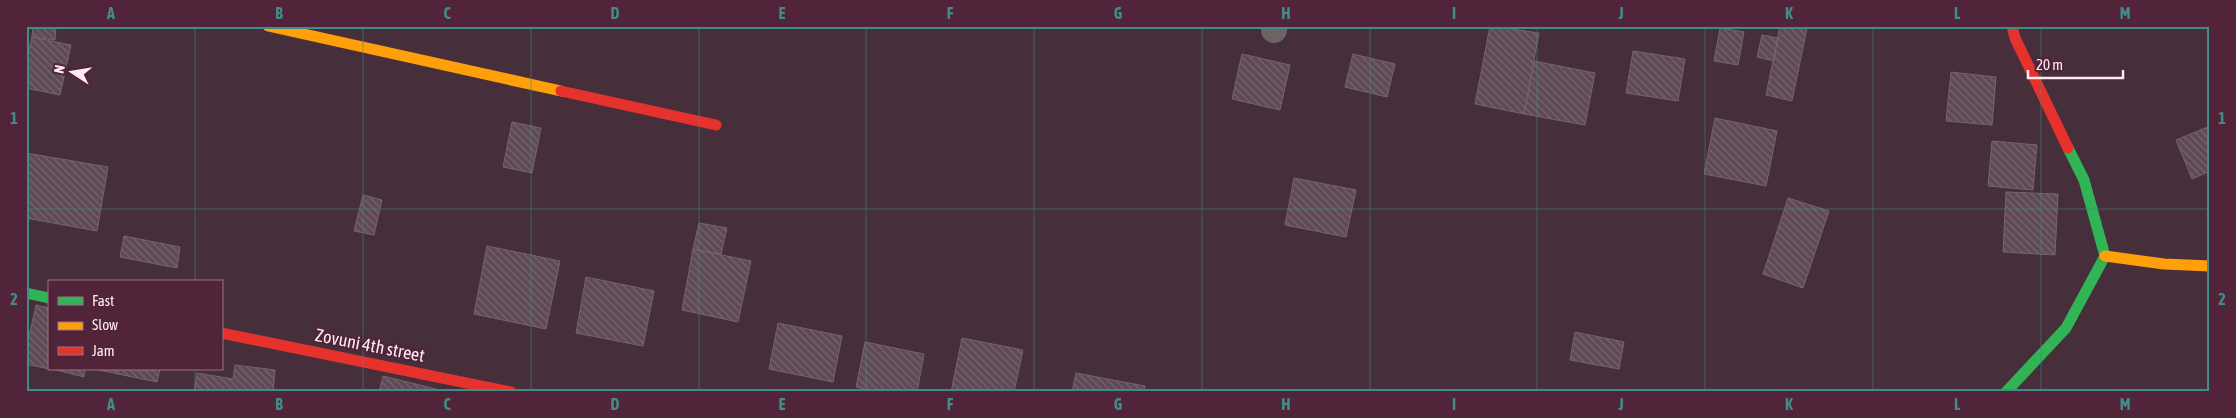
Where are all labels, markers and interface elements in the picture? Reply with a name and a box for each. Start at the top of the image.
text: A [106,4,115,22]
text: B [275,4,283,22]
text: C [443,4,451,22]
text: D [611,4,620,22]
text: E [779,4,786,22]
text: F [947,4,954,22]
text: G [1114,4,1123,22]
text: H [1281,4,1291,22]
text: I [1452,4,1456,22]
text: J [1617,4,1624,22]
text: K [1785,4,1793,22]
text: L [1954,4,1961,22]
text: M [2120,4,2130,22]
north arrow [48,48,98,98]
scale bar [2028,48,2124,80]
text: 20 m [2036,56,2063,73]
text: N [51,64,68,75]
text: 1 [10,109,18,127]
text: 1 [2218,109,2226,127]
legend [48,280,222,370]
text: 2 [10,290,18,308]
text: 2 [2218,290,2226,308]
text: Fast [92,292,114,309]
text: Slow [92,316,118,333]
street label: Zovuni 4th street [314,324,426,366]
text: Jam [92,342,115,359]
text: A [106,395,115,413]
text: B [275,395,283,413]
text: C [443,395,451,413]
text: D [611,395,620,413]
text: E [779,395,786,413]
text: F [947,395,954,413]
text: G [1114,395,1123,413]
text: H [1281,395,1291,413]
text: I [1452,395,1456,413]
text: J [1617,395,1624,413]
text: K [1785,395,1793,413]
text: L [1954,395,1961,413]
text: M [2120,395,2130,413]

